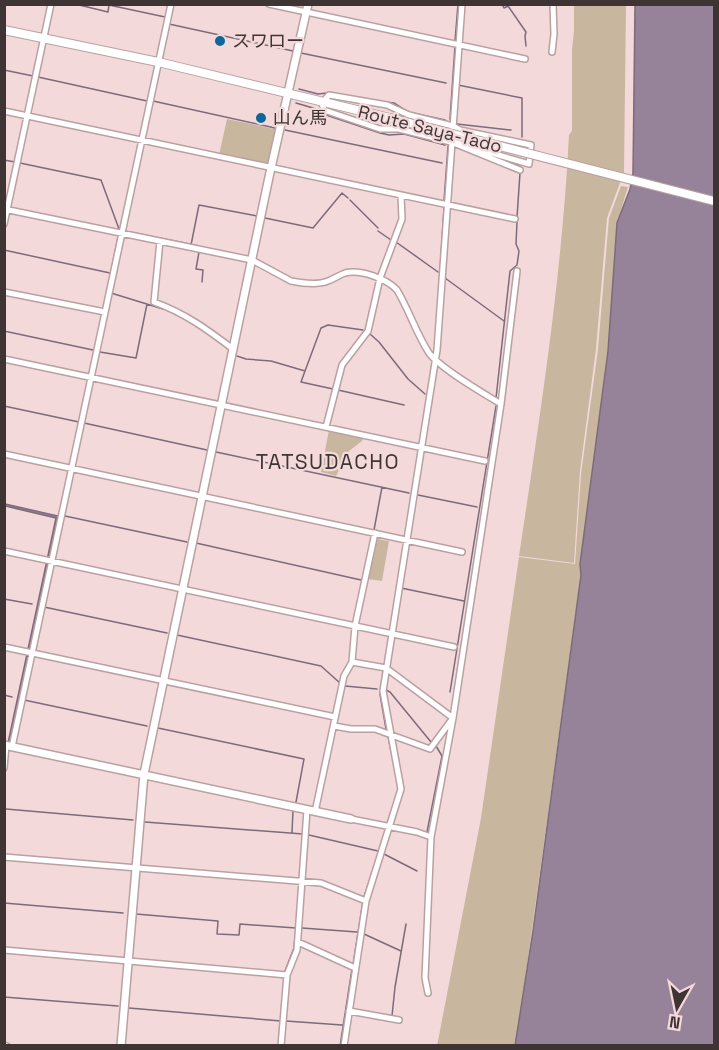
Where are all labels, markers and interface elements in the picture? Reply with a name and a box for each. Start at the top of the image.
place label: スワロー [232,29,304,52]
marker: スワロー [213,34,227,48]
street label: Route Saya-Tado [356,100,505,158]
place label: 山ん馬 [273,106,327,129]
marker: 山ん馬 [254,111,268,125]
district label: TATSUDACHO [256,448,400,475]
north arrow [647,978,707,1038]
text: N [668,1011,682,1034]

